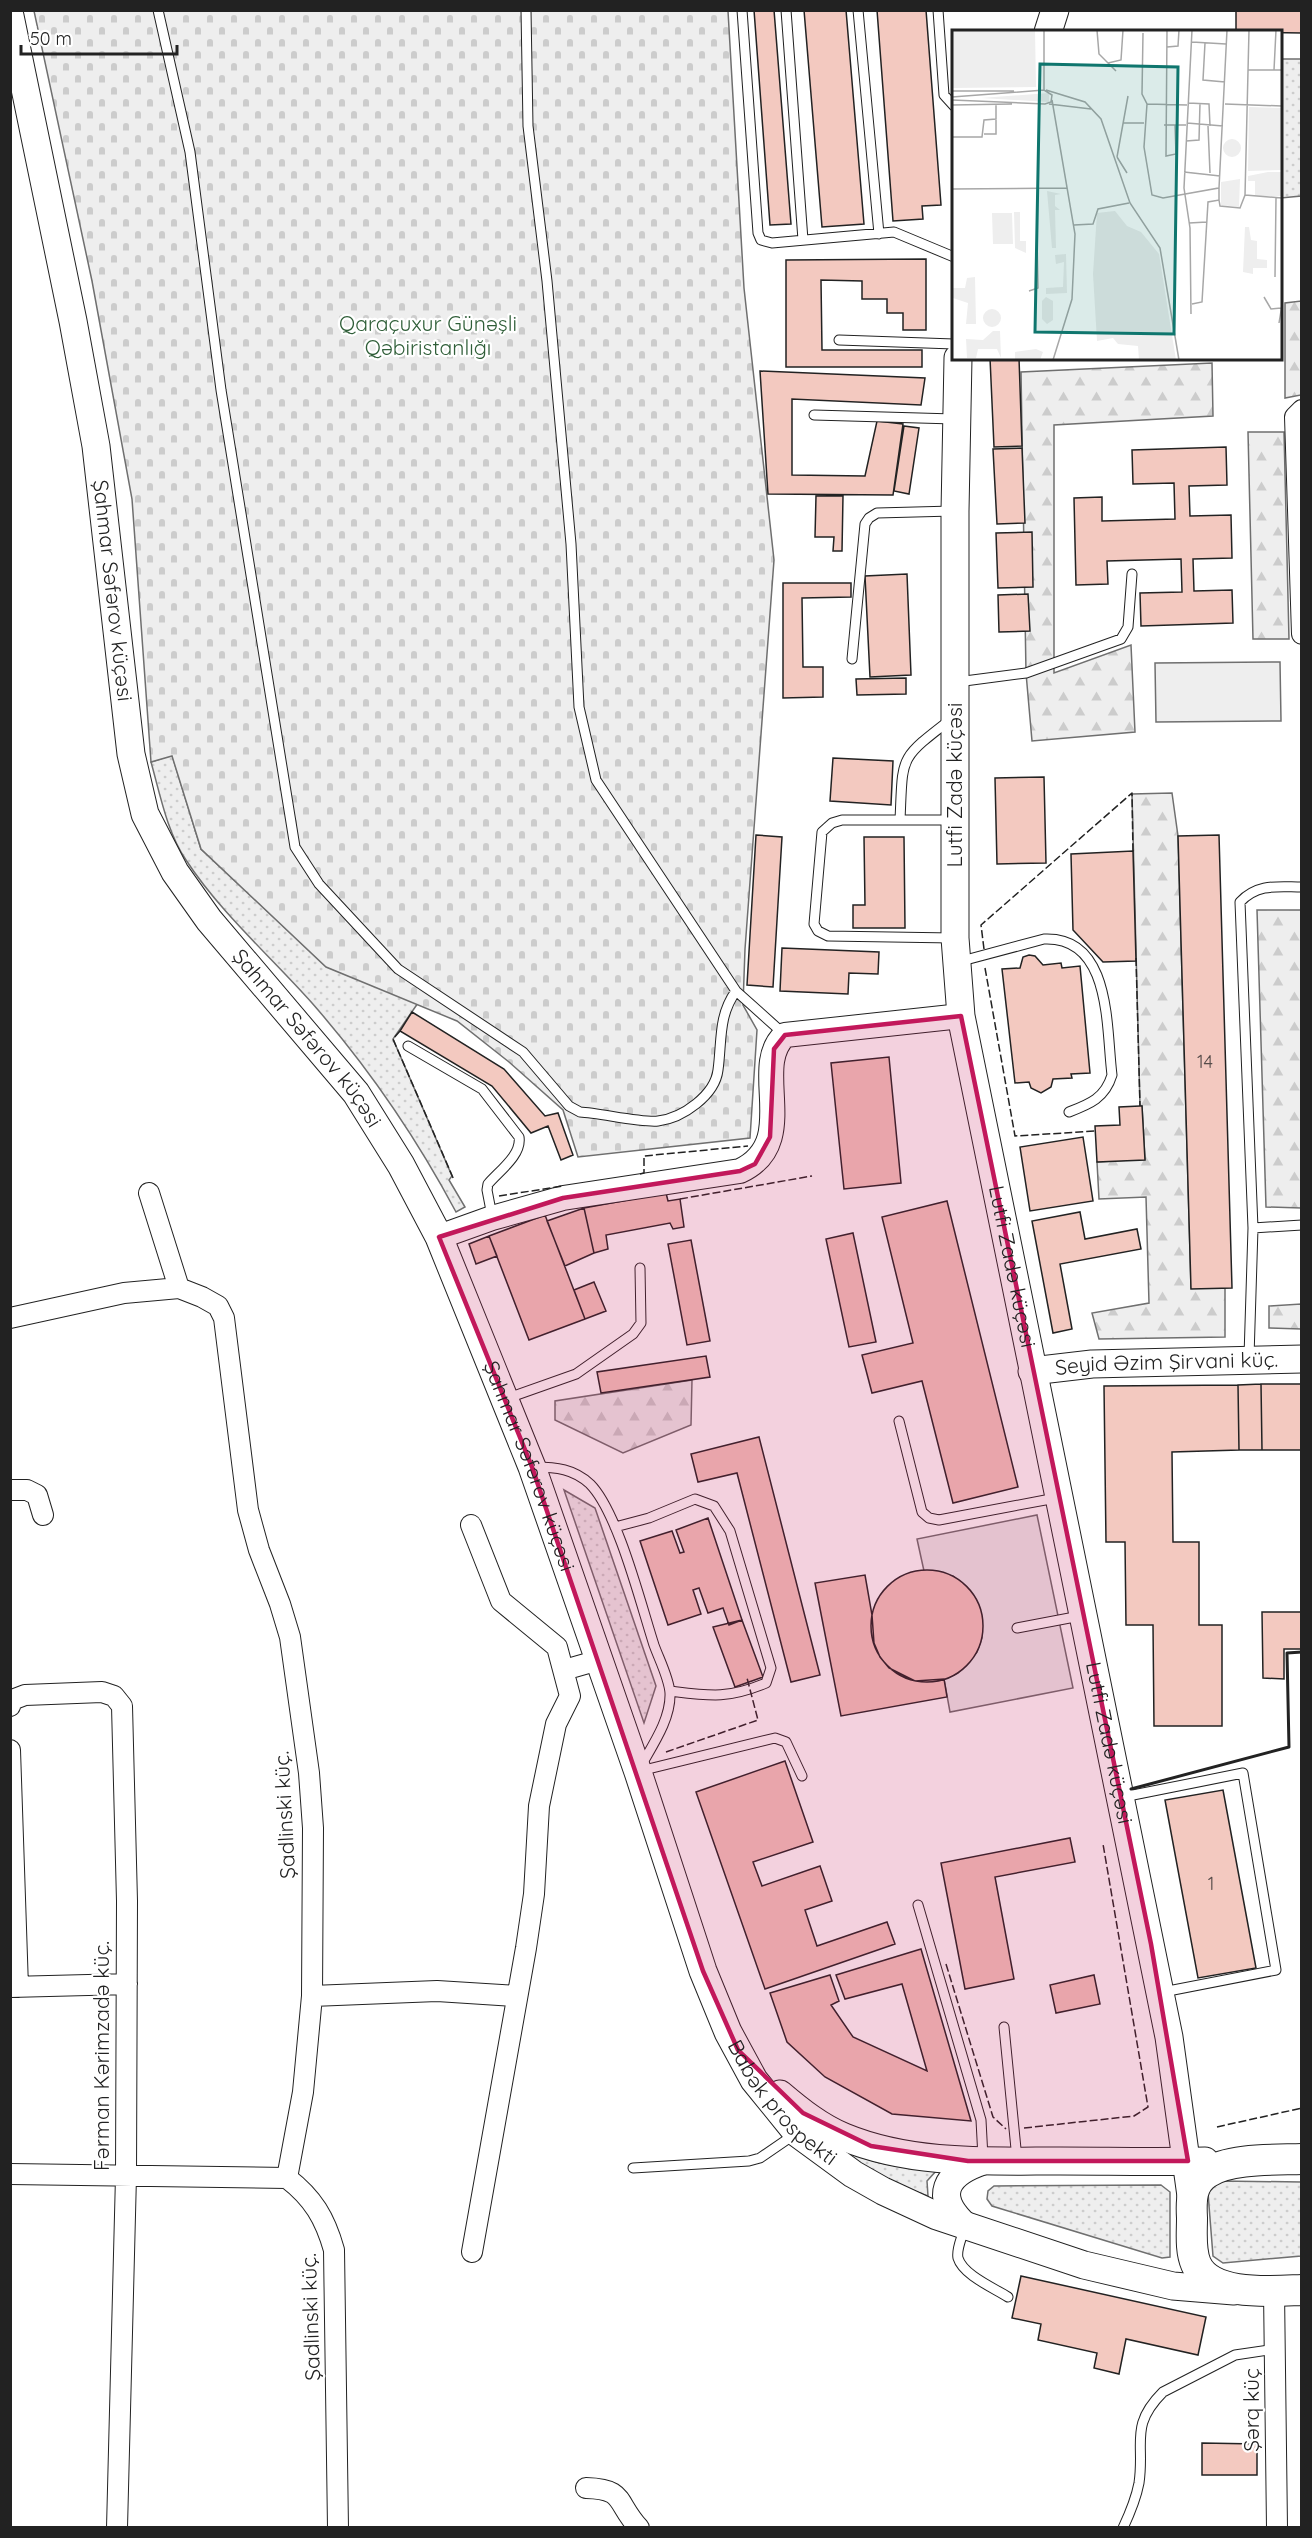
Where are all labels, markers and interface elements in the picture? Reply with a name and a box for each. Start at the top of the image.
scale bar [21,18,177,56]
text: 50 m [30,27,72,50]
inset map [952,30,1282,360]
park label: Qaraçuxur Günəşli Qəbiristanlığı [339,310,517,360]
street label: Şahmar Səfərov küçəsi [88,478,139,702]
street label: Lutfi Zadə küçəsi [941,703,967,867]
street label: Şahmar Səfərov küçəsi [227,943,388,1132]
house number: 14 [1197,1050,1213,1073]
street label: Lutfi Zadə küçəsi [984,1183,1042,1350]
street label: Seyid Əzim Şirvani küç. [1054,1346,1278,1380]
street label: Şahmar Səfərov küçəsi [479,1357,581,1574]
street label: Lutfi Zadə küçəsi [1081,1659,1139,1826]
street label: Şadlinski küç. [268,1751,300,1880]
house number: 1 [1208,1872,1214,1895]
street label: Fərman Kərimzadə küç. [88,1941,114,2171]
street label: Babək prospekti [723,2035,843,2170]
street label: Şadlinski küç. [295,2253,325,2381]
street label: Şərq küç [1238,2368,1264,2452]

